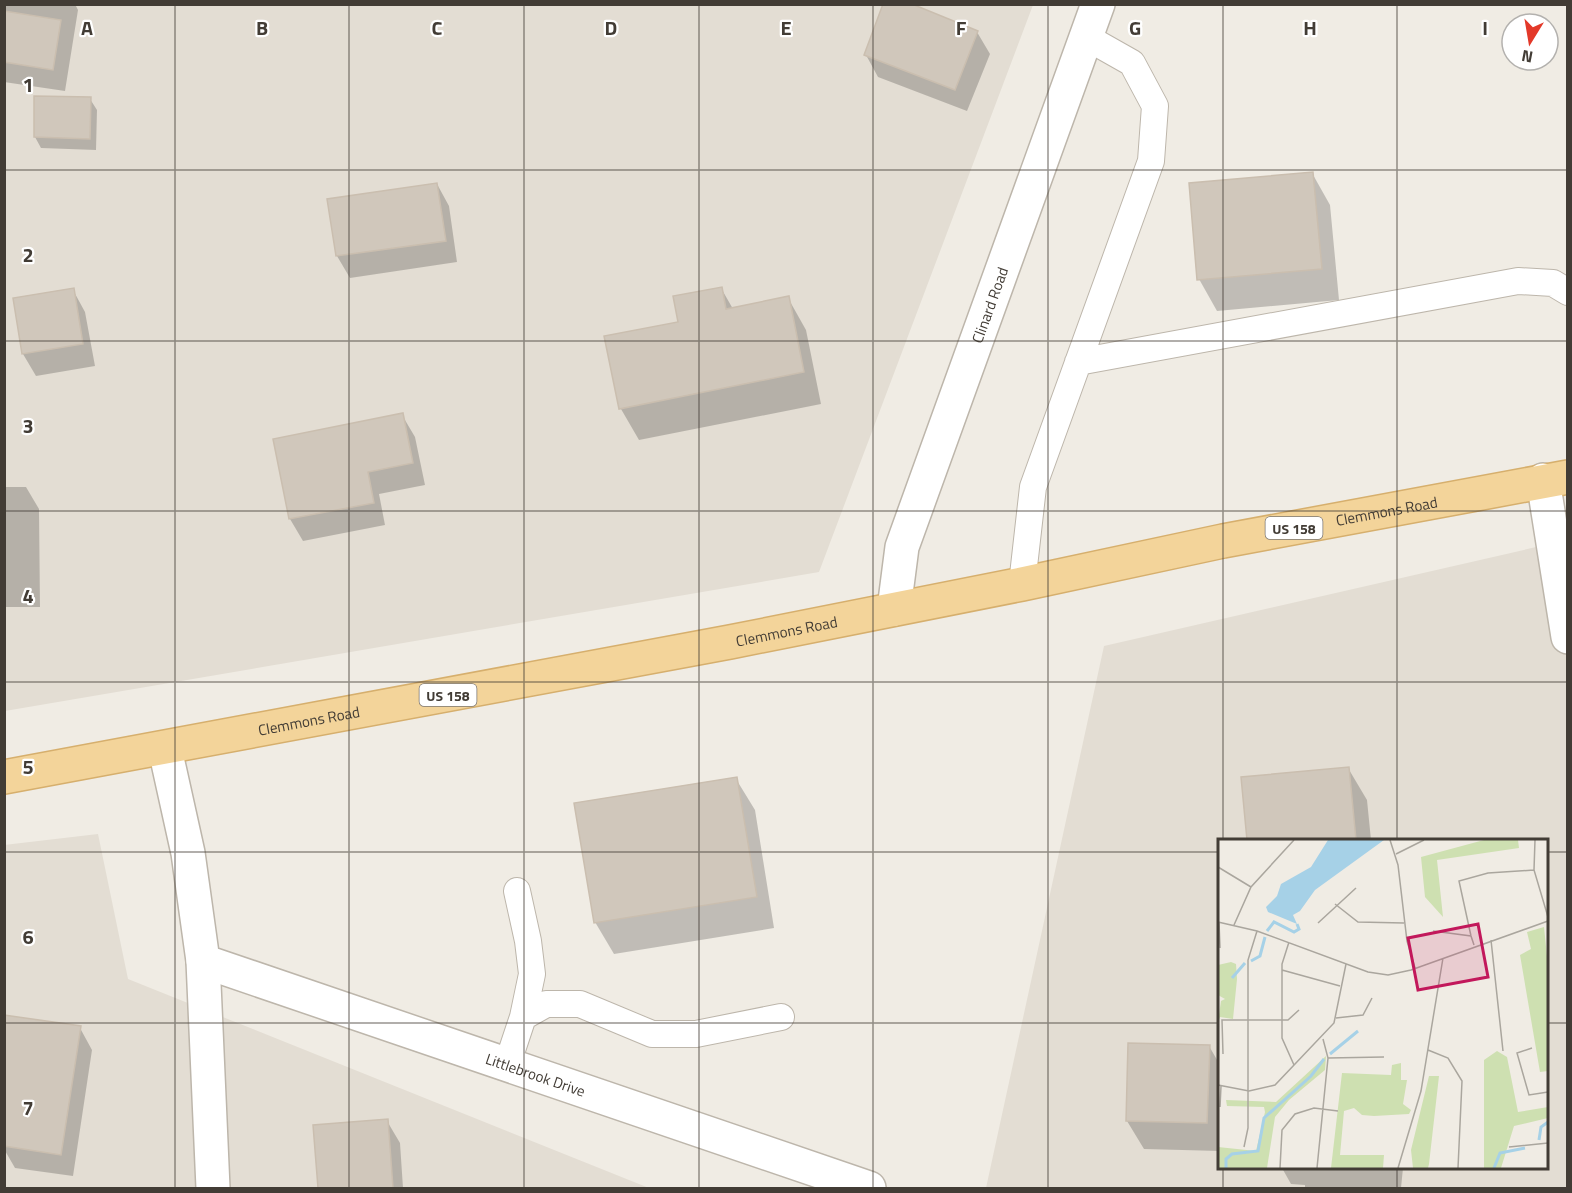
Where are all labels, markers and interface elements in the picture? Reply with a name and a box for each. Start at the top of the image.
text: A [81,12,93,43]
text: B [256,12,268,43]
text: C [432,12,443,43]
text: D [605,12,617,43]
text: E [780,12,792,43]
text: F [956,12,967,43]
text: G [1129,12,1141,43]
text: H [1303,12,1317,43]
text: I [1482,12,1488,43]
north arrow [1500,12,1560,72]
text: N [1519,44,1535,70]
text: 1 [22,69,34,100]
text: 2 [22,239,34,270]
street label: Clinard Road [965,264,1014,346]
text: 3 [22,410,34,441]
street label: Clemmons Road [1334,490,1439,531]
road number: US 158 [1266,517,1322,539]
text: 4 [22,580,34,611]
street label: Clemmons Road [734,609,839,652]
road number: US 158 [420,684,476,706]
street label: Clemmons Road [256,700,362,741]
text: 5 [22,751,34,782]
inset map [1218,839,1548,1169]
text: 6 [22,921,34,952]
street label: Littlebrook Drive [483,1047,589,1102]
text: 7 [22,1092,34,1123]

